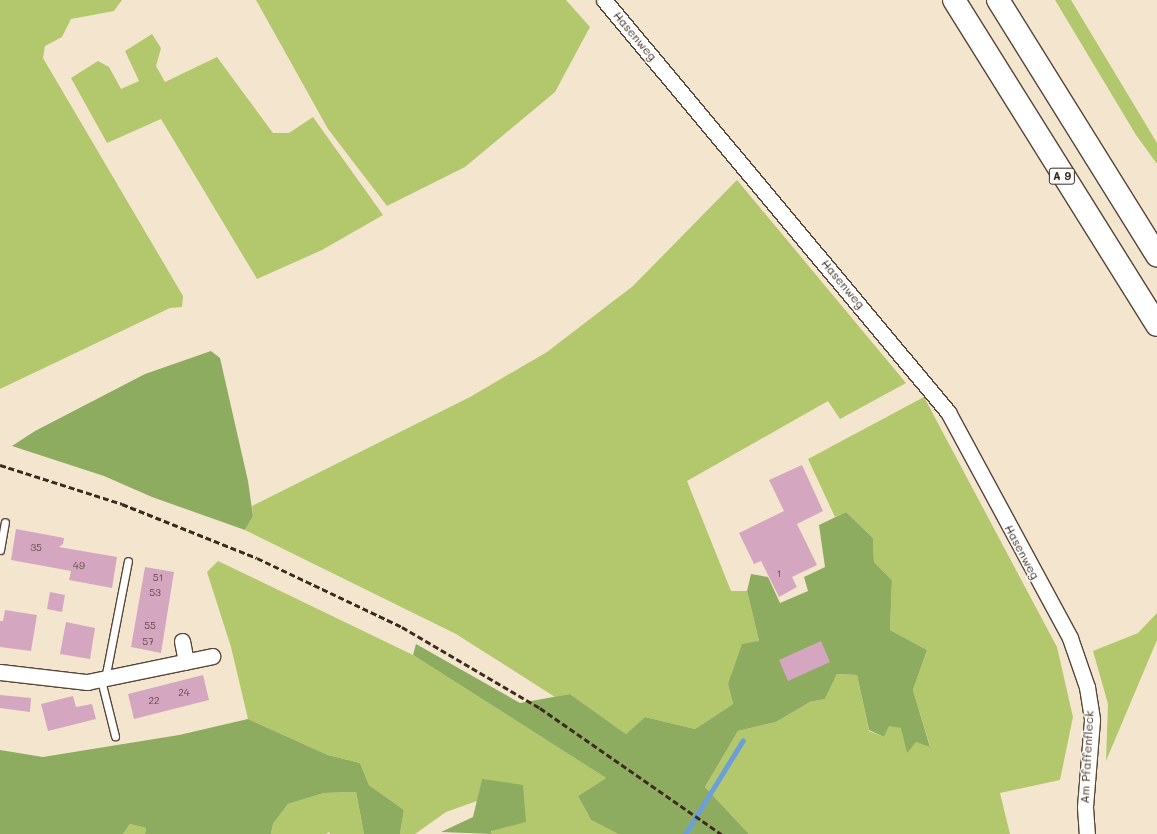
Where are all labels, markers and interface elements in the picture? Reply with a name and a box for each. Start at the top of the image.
street label: Hasenweg [610,9,660,63]
road number: A 9 [1048,167,1076,185]
street label: Hasenweg [818,257,868,311]
street label: Hasenweg [1002,522,1042,582]
house number: 35 [30,542,42,554]
house number: 49 [73,560,85,572]
house number: 1 [777,568,781,580]
house number: 51 [153,572,163,584]
house number: 53 [149,587,161,599]
house number: 55 [144,620,156,632]
house number: 57 [142,636,154,648]
house number: 24 [178,687,190,699]
house number: 22 [148,695,160,707]
street label: Am Pfaffenfleck [1077,710,1097,804]

